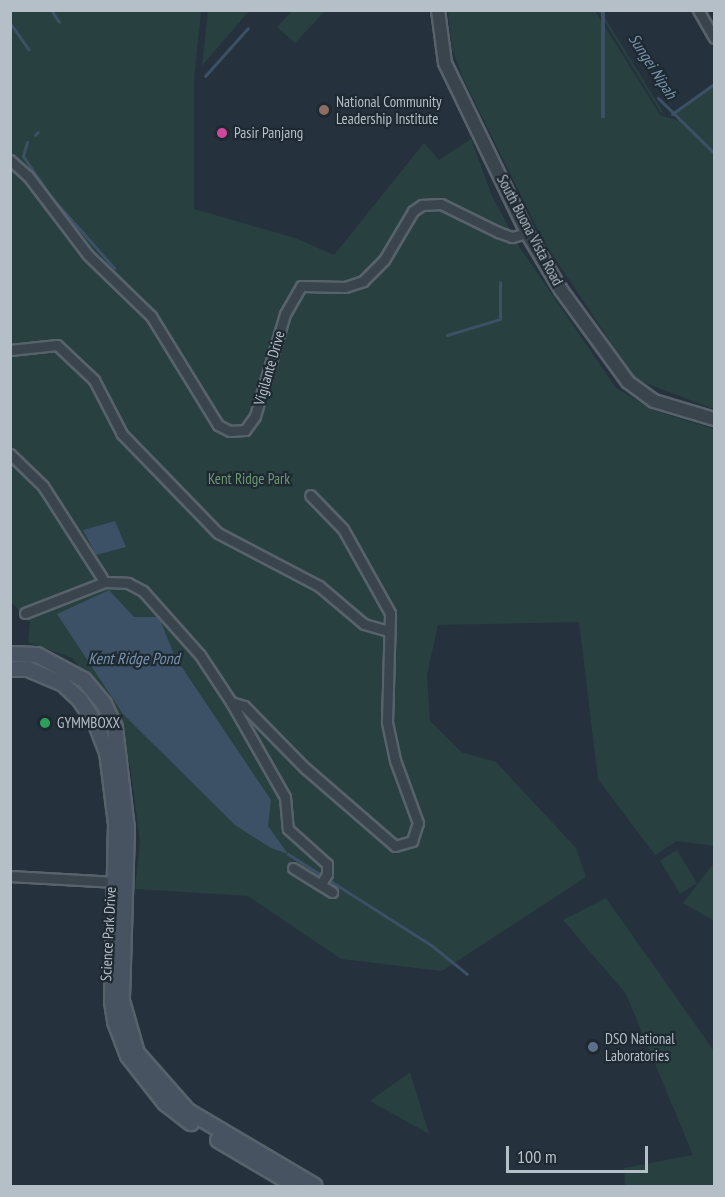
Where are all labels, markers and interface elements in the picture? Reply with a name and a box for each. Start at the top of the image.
water label: Sungei Nipah [625,30,681,102]
place label: National Community Leadership Institute [336,92,442,127]
marker: National Community Leadership Institute [317,103,331,117]
place label: Pasir Panjang [234,124,303,142]
marker: Pasir Panjang [215,126,229,140]
street label: South Buona Vista Road [493,171,567,289]
street label: Vigilante Drive [250,329,288,407]
park label: Kent Ridge Park [208,470,290,488]
water label: Kent Ridge Pond [88,648,180,668]
place label: GYMMBOXX [57,714,120,732]
marker: GYMMBOXX [38,716,52,730]
street label: Science Park Drive [97,886,119,982]
place label: DSO National Laboratories [605,1029,675,1064]
marker: DSO National Laboratories [586,1040,600,1054]
scale bar [509,1134,652,1172]
text: 100 m [517,1145,557,1168]

